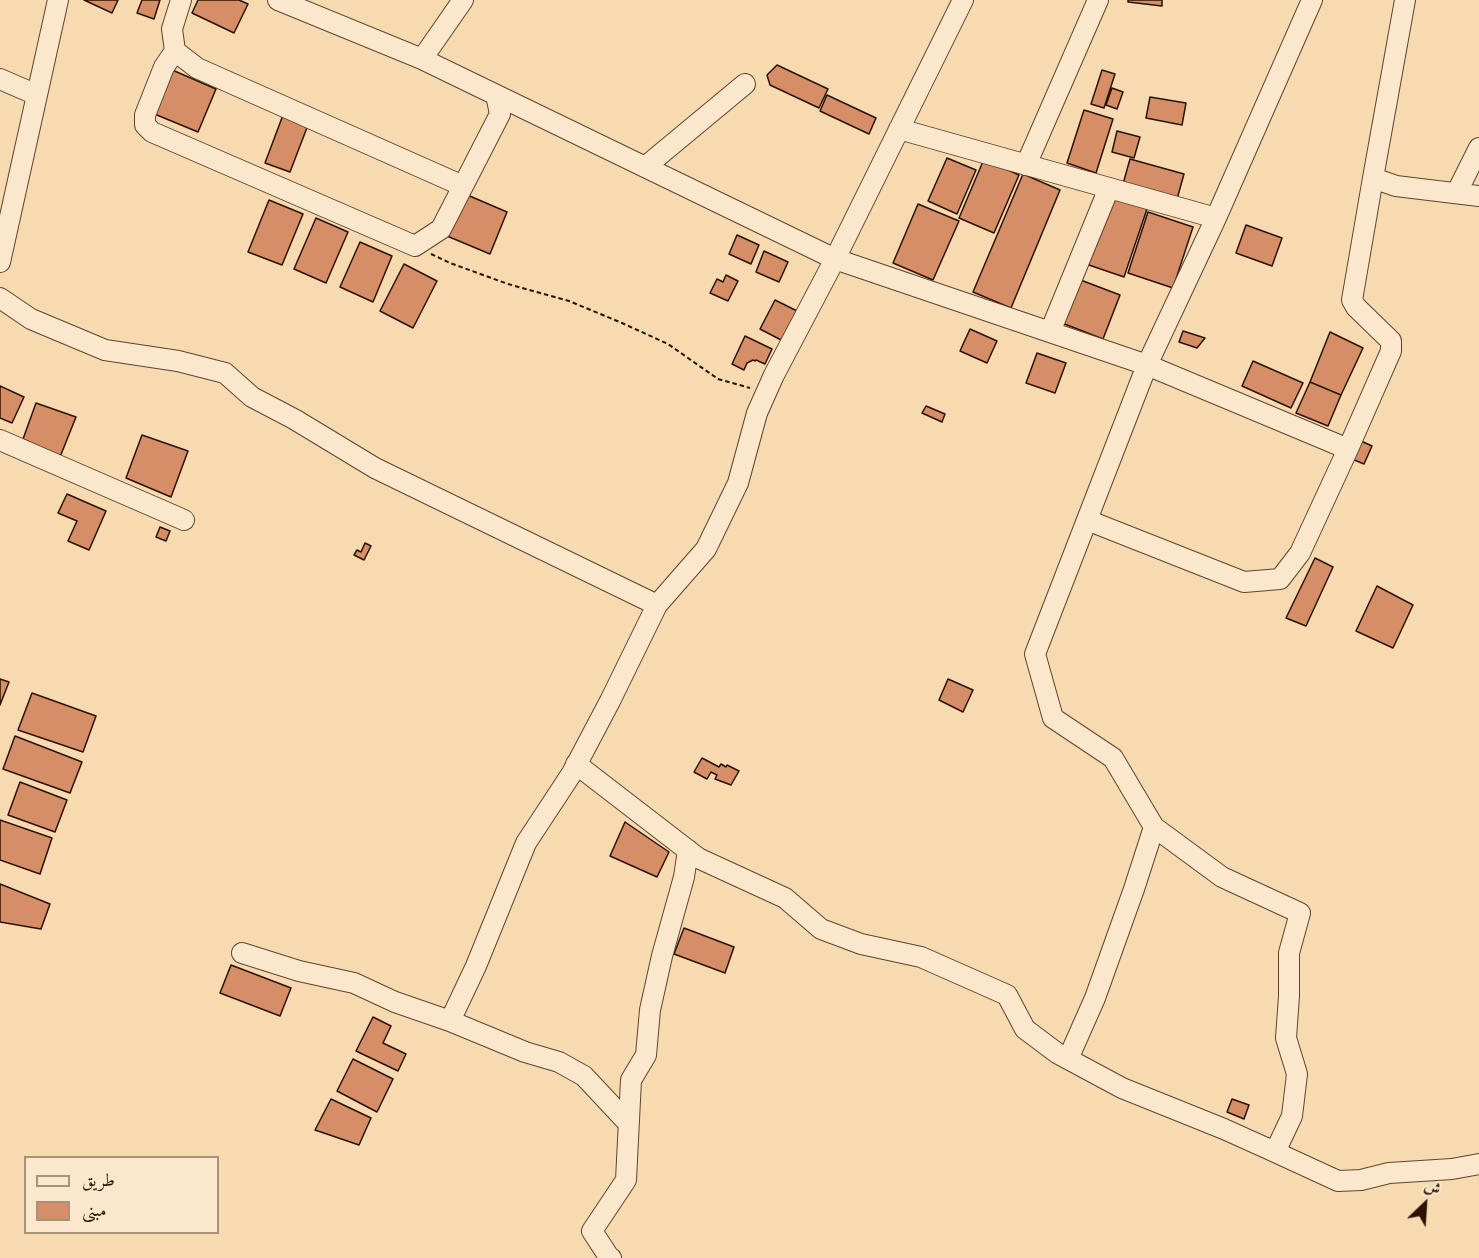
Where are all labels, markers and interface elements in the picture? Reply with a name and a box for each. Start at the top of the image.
legend [24,1156,219,1234]
text: طريق [82,1168,115,1193]
north arrow [1395,1174,1455,1234]
text: ش [1421,1174,1444,1201]
text: مبنى [82,1198,107,1223]

